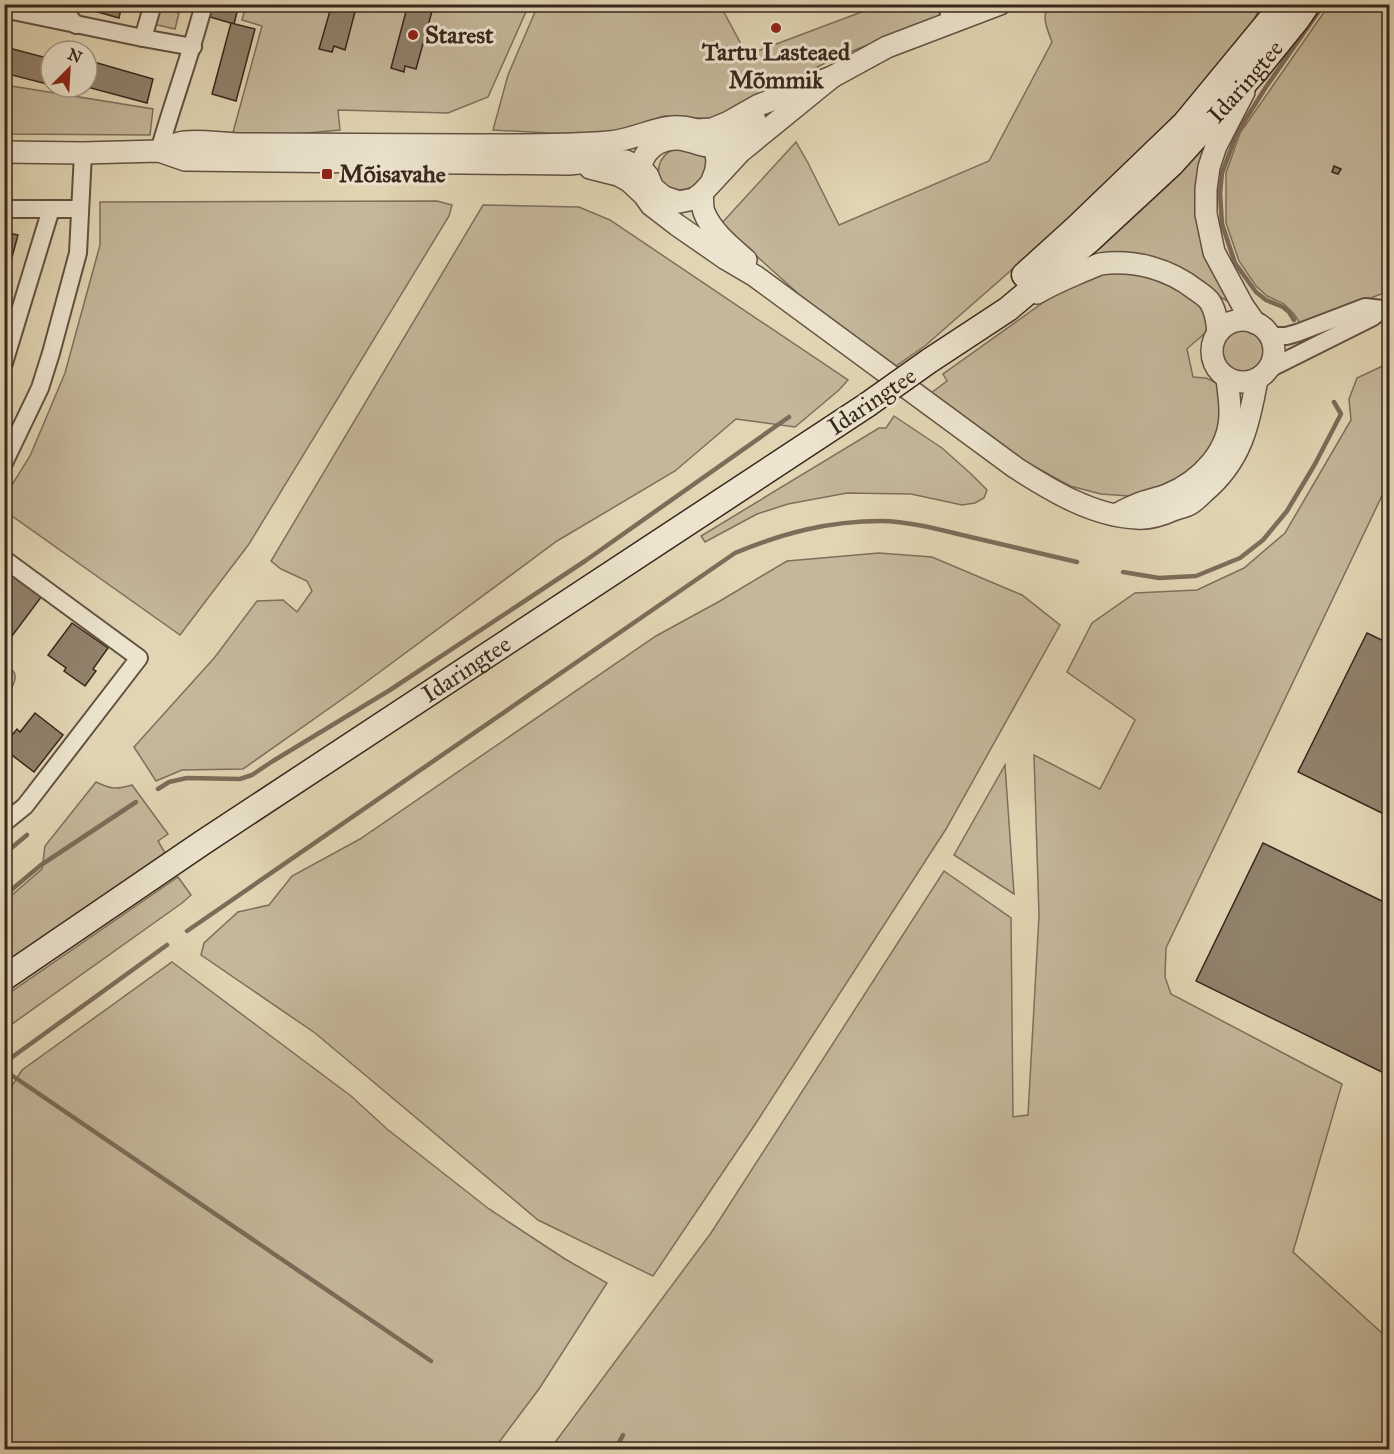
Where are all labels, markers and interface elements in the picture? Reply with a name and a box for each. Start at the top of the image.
place label: Starest [425,20,494,50]
marker: Tartu Lasteaed Mõmmik [769,21,783,35]
marker: Starest [406,28,420,42]
street label: Idaringtee [1201,34,1290,129]
place label: Tartu Lasteaed Mõmmik [701,37,851,95]
north arrow [39,39,99,99]
text: N [65,44,85,67]
place label: Mõisavahe [339,159,446,189]
marker: Mõisavahe [320,167,334,181]
street label: Idaringtee [822,361,922,441]
street label: Idaringtee [416,629,516,709]

